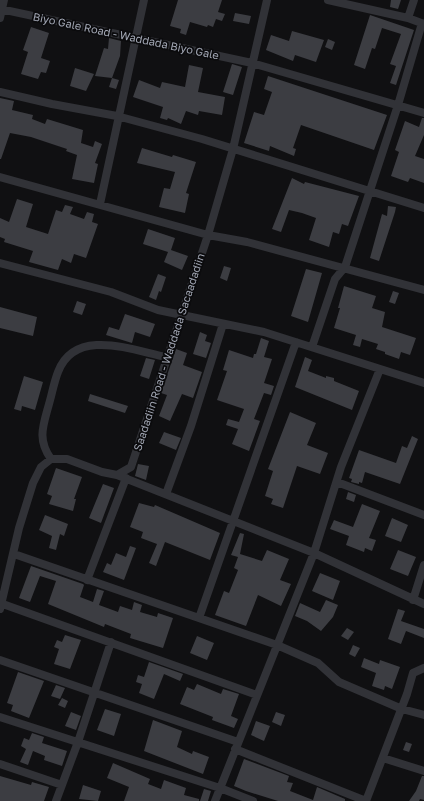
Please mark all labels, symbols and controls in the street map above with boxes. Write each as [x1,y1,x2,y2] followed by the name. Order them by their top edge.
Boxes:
[32,9,220,62] street label: Biyo Gale Road - Waddada Biyo Gale
[130,251,207,452] street label: Saadadiin Road - Waddada Sacaadadiin

